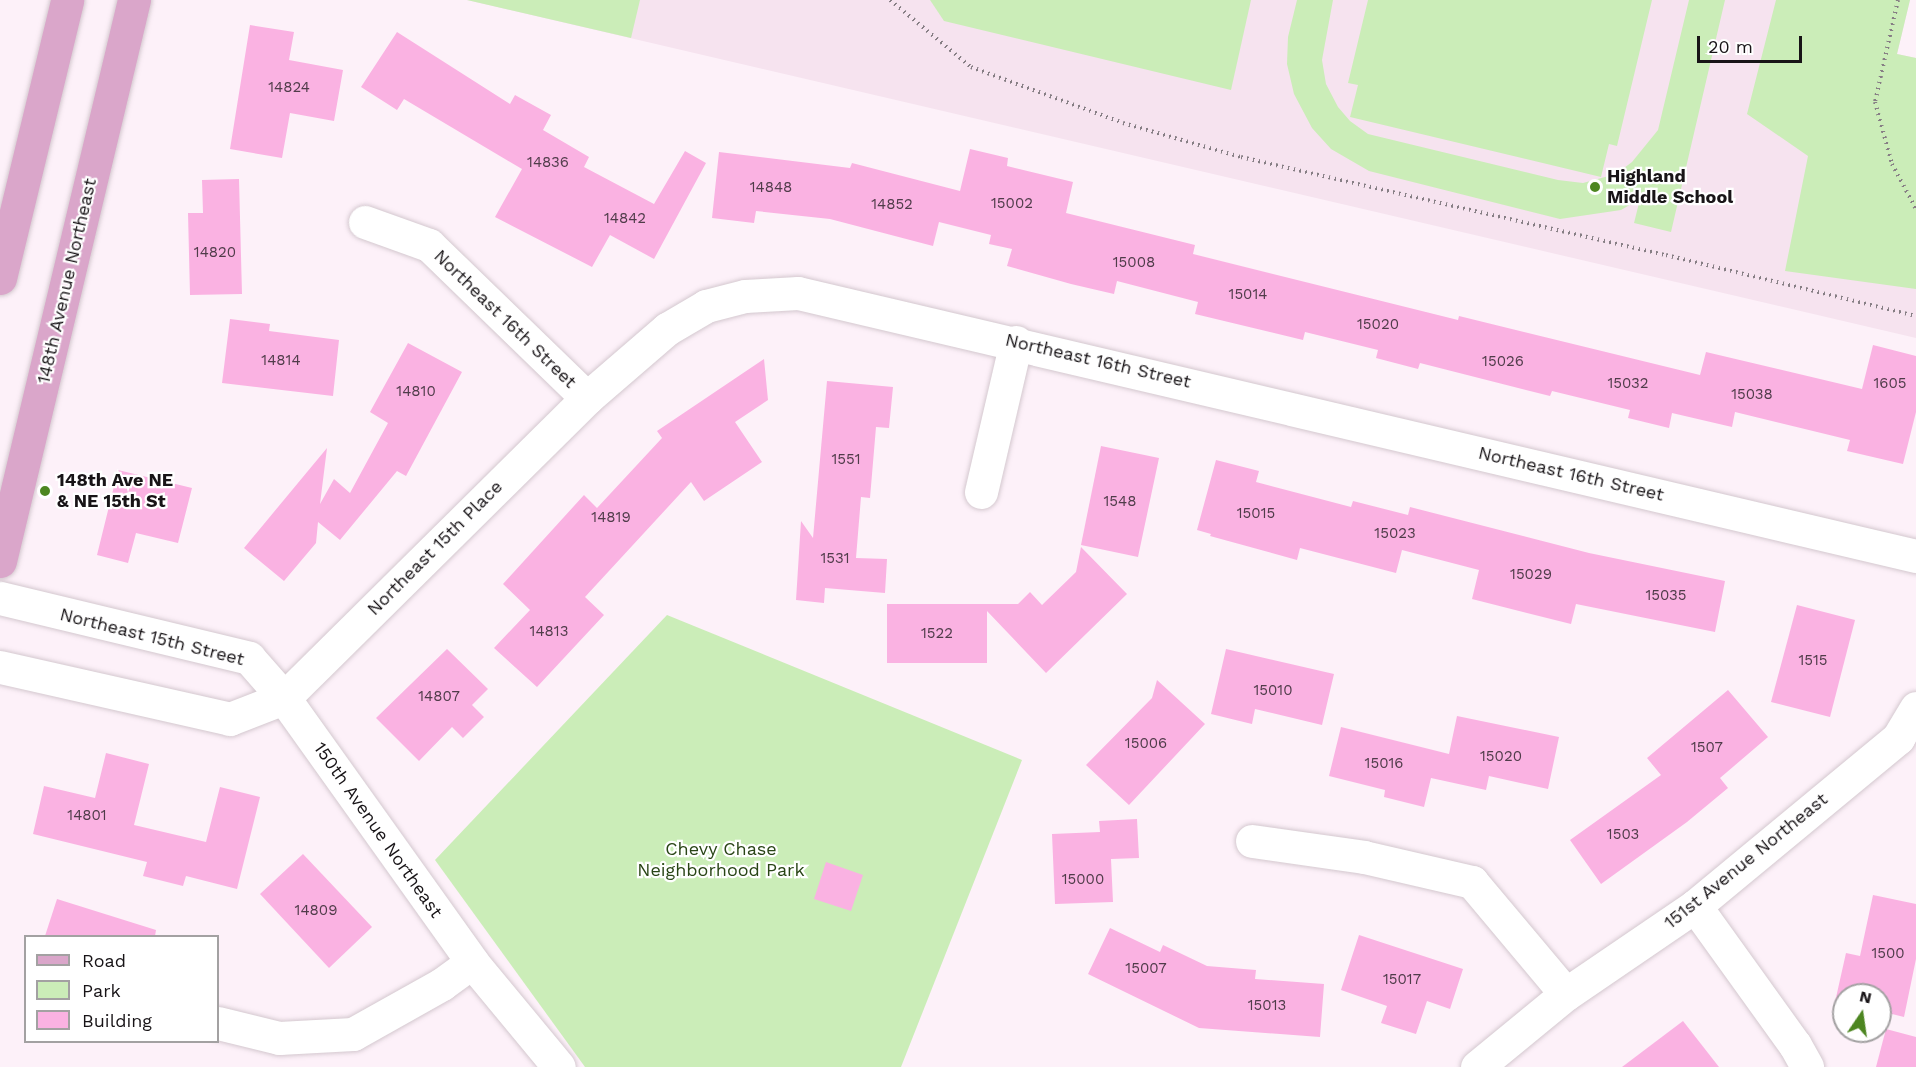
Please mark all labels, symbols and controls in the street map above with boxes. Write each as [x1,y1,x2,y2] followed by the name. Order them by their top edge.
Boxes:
[1700,24,1805,62] scale bar
[1708,36,1753,57] text: 20 m
[268,79,310,97] house number: 14824
[527,154,569,172] house number: 14836
[1607,166,1733,208] place label: Highland Middle School
[33,176,101,386] street label: 148th Avenue Northeast
[750,179,792,197] house number: 14848
[1588,180,1602,194] marker: Highland Middle School
[991,195,1033,213] house number: 15002
[871,196,913,214] house number: 14852
[604,210,646,228] house number: 14842
[194,244,236,262] house number: 14820
[429,245,581,393] street label: Northeast 16th Street
[1113,254,1155,272] house number: 15008
[1229,286,1267,304] house number: 15014
[1357,316,1399,334] house number: 15020
[1003,329,1193,393] street label: Northeast 16th Street
[261,352,301,370] house number: 14814
[1482,353,1524,371] house number: 15026
[1607,375,1649,393] house number: 15032
[1873,375,1907,393] house number: 1605
[396,383,436,401] house number: 14810
[1731,386,1773,404] house number: 15038
[1476,442,1666,506] street label: Northeast 16th Street
[831,451,861,469] house number: 1551
[57,470,174,512] place label: 148th Ave NE & NE 15th St
[363,476,507,620] street label: Northeast 15th Place
[38,484,52,498] marker: 148th Ave NE & NE 15th St
[1104,493,1136,511] house number: 1548
[1237,505,1275,523] house number: 15015
[591,509,631,527] house number: 14819
[1374,525,1416,543] house number: 15023
[820,550,850,568] house number: 1531
[1510,566,1552,584] house number: 15029
[1645,587,1687,605] house number: 15035
[57,604,247,670] street label: Northeast 15th Street
[530,623,568,641] house number: 14813
[921,625,953,643] house number: 1522
[1798,652,1828,670] house number: 1515
[1253,682,1293,700] house number: 15010
[418,688,460,706] house number: 14807
[1125,735,1167,753] house number: 15006
[309,738,447,922] street label: 150th Avenue Northeast
[1691,739,1723,757] house number: 1507
[1480,748,1522,766] house number: 15020
[1365,755,1403,773] house number: 15016
[1660,788,1832,934] street label: 151st Avenue Northeast
[67,807,107,825] house number: 14801
[1607,826,1639,844] house number: 1503
[637,839,805,882] park label: Chevy Chase Neighborhood Park
[1062,871,1104,889] house number: 15000
[295,902,337,920] house number: 14809
[24,935,219,1043] legend
[1871,945,1905,963] house number: 1500
[82,950,126,971] text: Road
[1125,960,1167,978] house number: 15007
[1383,971,1421,989] house number: 15017
[82,980,121,1001] text: Park
[1832,983,1892,1043] north arrow
[1858,986,1874,1008] text: N
[1248,997,1286,1015] house number: 15013
[82,1010,152,1031] text: Building

